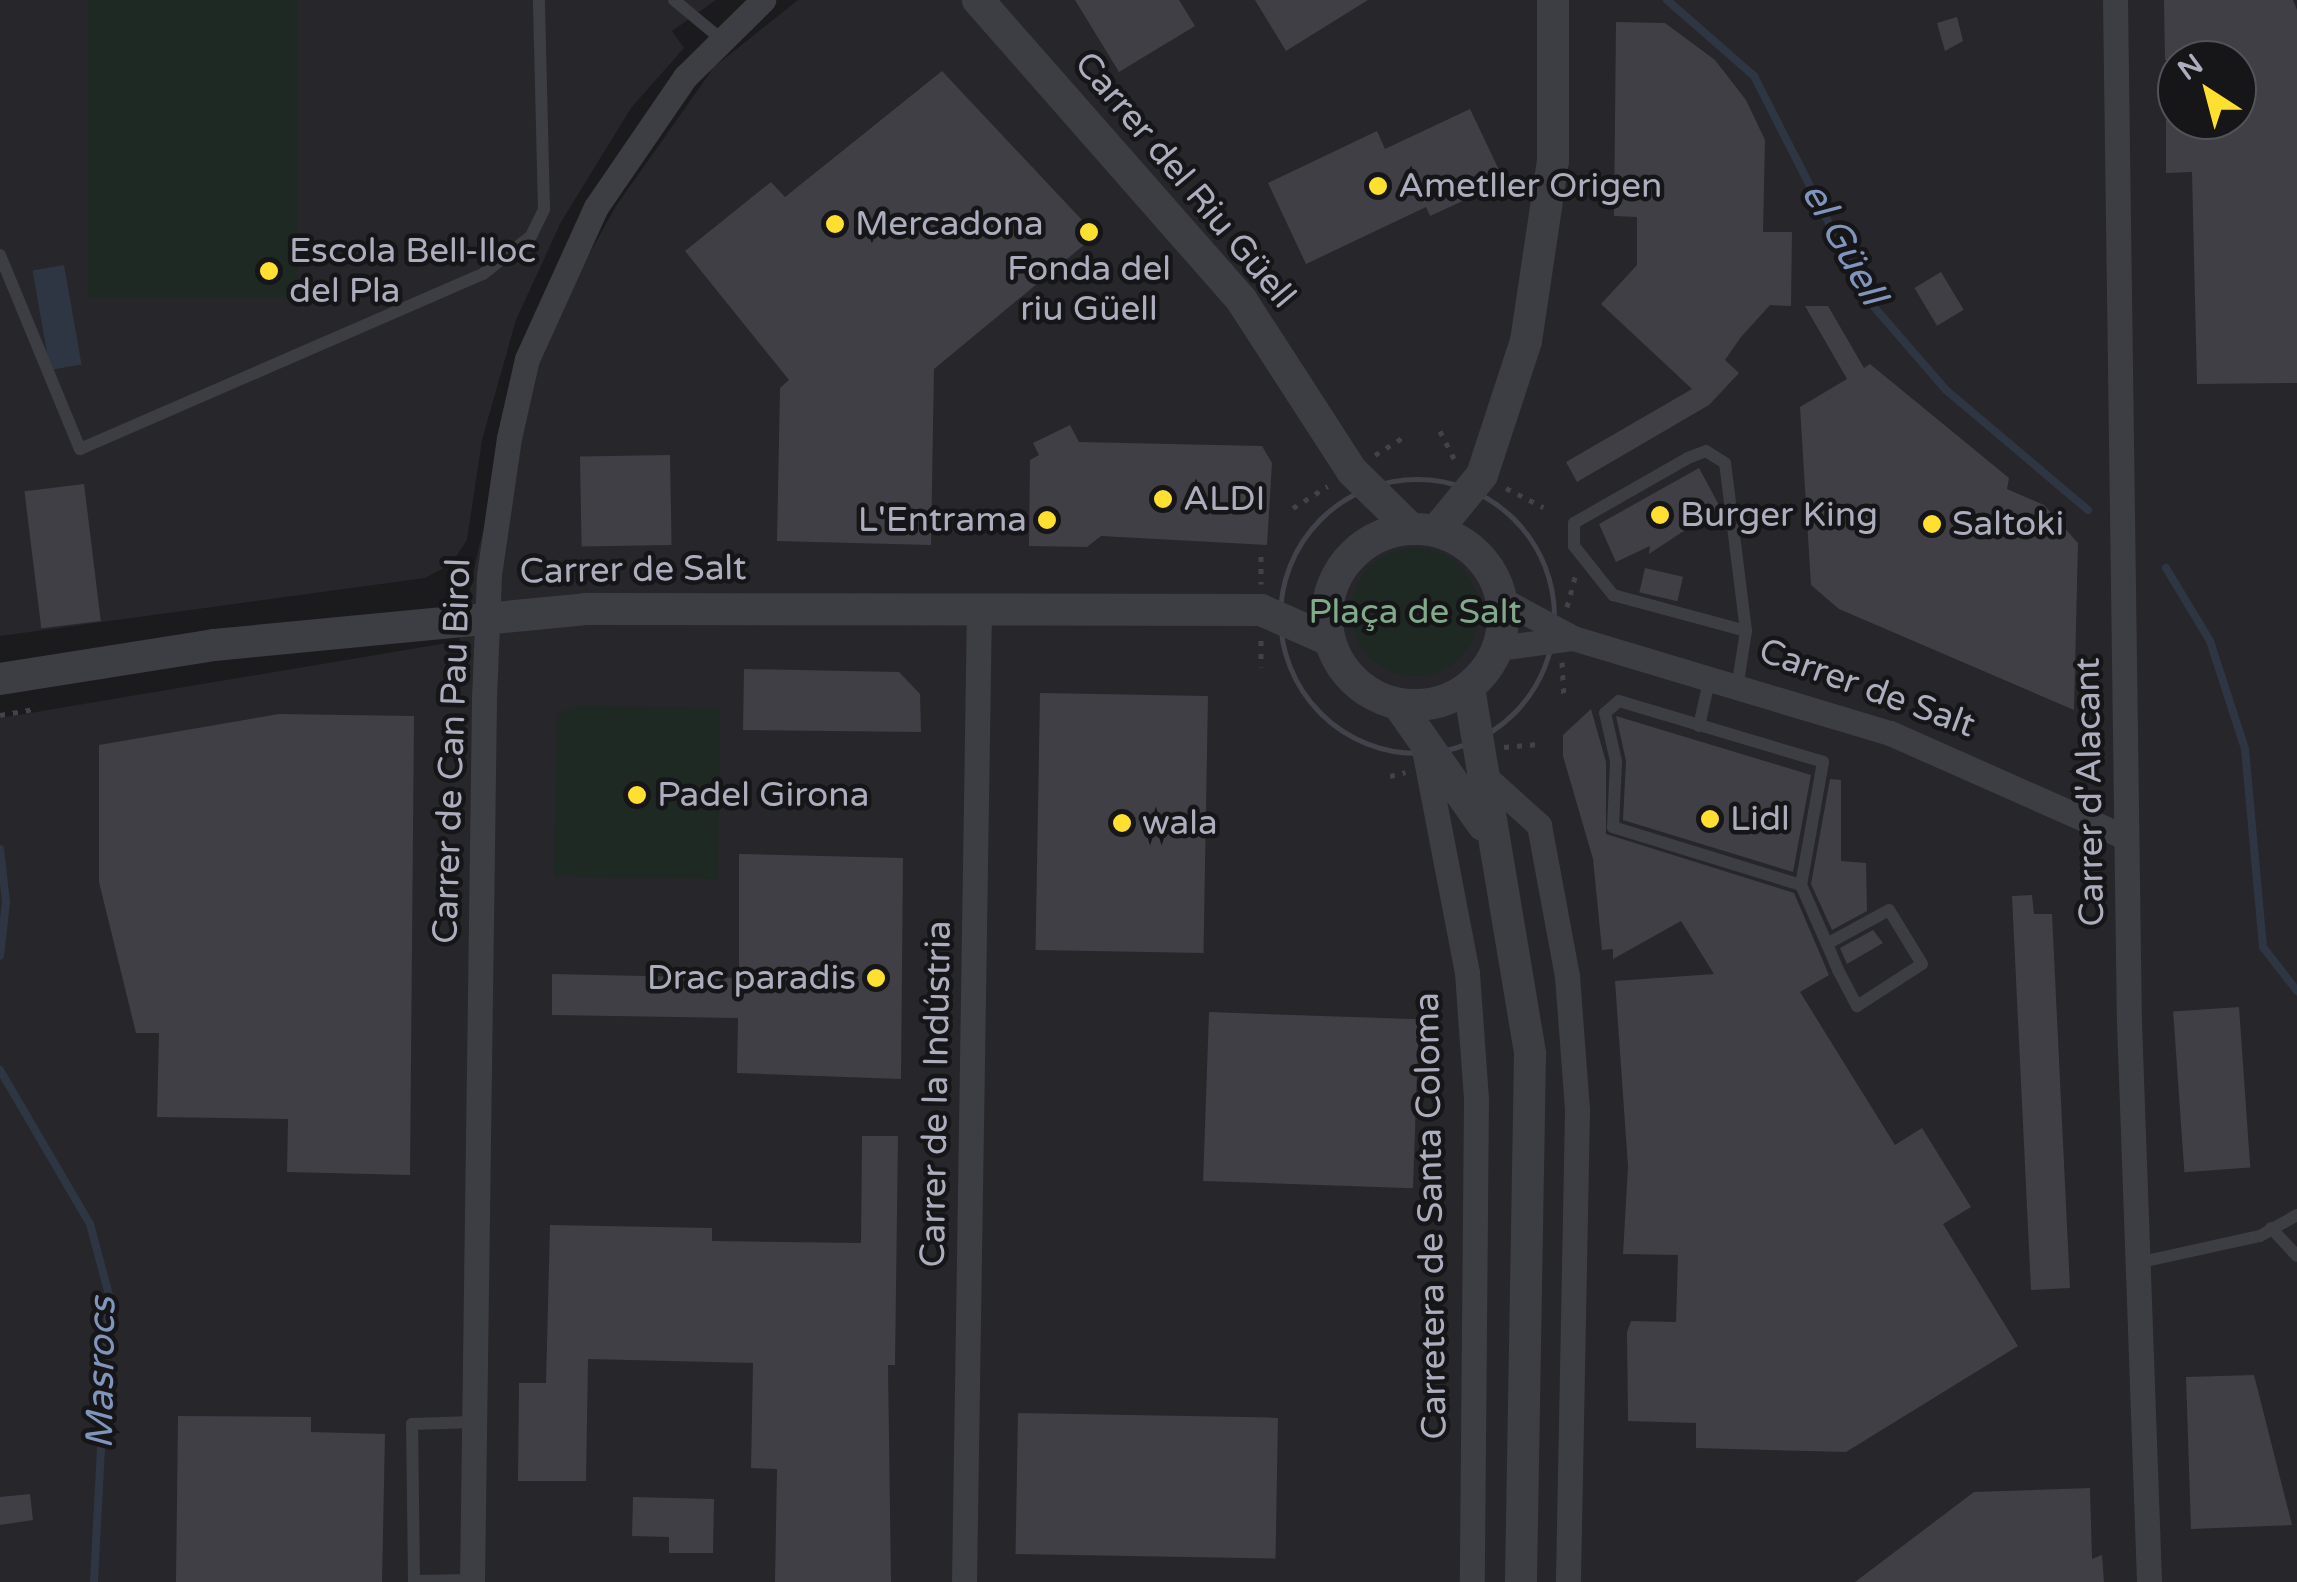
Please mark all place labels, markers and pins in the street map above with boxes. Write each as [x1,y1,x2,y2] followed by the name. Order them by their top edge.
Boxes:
[1398,165,1662,207] place label: Ametller Origen
[1367,175,1389,197] marker: Ametller Origen
[855,203,1044,245] place label: Mercadona
[824,213,846,235] marker: Mercadona
[1078,221,1100,243] marker: Fonda del riu Güell
[289,230,536,312] place label: Escola Bell-lloc del Pla
[1007,248,1171,330] place label: Fonda del riu Güell
[258,260,280,282] marker: Escola Bell-lloc del Pla
[1183,478,1266,520] place label: ALDI
[1152,488,1174,510] marker: ALDI
[1680,494,1878,536] place label: Burger King
[858,499,1027,541] place label: L'Entrama
[1952,503,2064,545] place label: Saltoki
[1649,504,1671,526] marker: Burger King
[1036,509,1058,531] marker: L'Entrama
[1921,513,1943,535] marker: Saltoki
[657,774,869,816] place label: Padel Girona
[626,784,648,806] marker: Padel Girona
[1730,798,1790,840] place label: Lidl
[1142,802,1218,844] place label: wala
[1699,808,1721,830] marker: Lidl
[1111,812,1133,834] marker: wala
[647,957,856,999] place label: Drac paradis
[865,967,887,989] marker: Drac paradis

